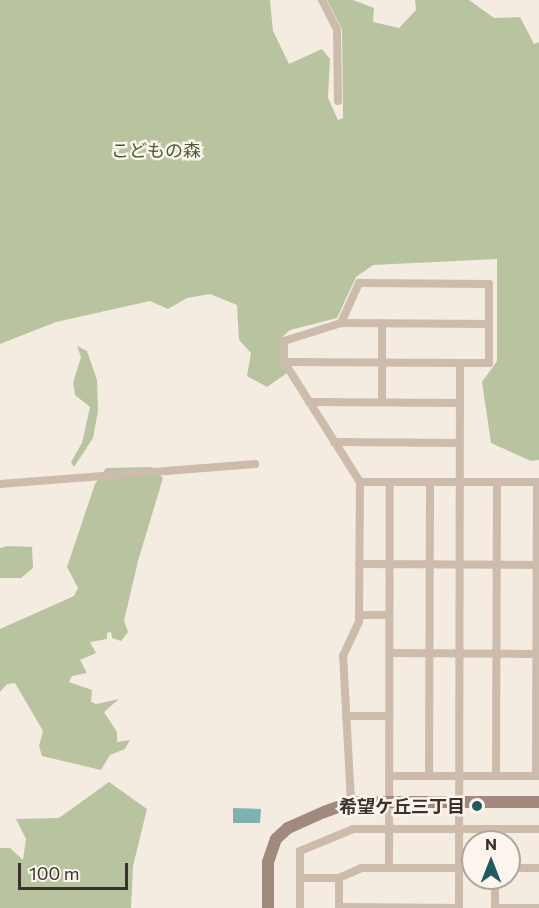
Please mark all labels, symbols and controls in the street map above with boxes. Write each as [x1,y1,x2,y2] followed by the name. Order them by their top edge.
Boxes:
[111,139,201,161] park label: こどもの森
[339,795,465,817] place label: 希望ケ丘三丁目
[470,799,484,813] marker: 希望ケ丘三丁目
[461,830,521,890] north arrow
[485,834,497,853] text: N
[21,851,130,889] scale bar
[29,862,79,884] text: 100 m

